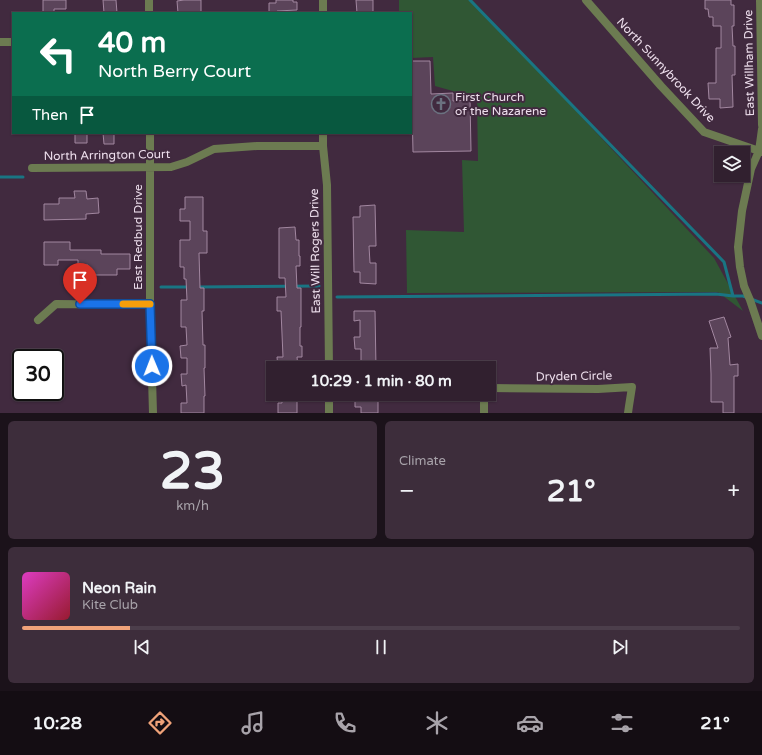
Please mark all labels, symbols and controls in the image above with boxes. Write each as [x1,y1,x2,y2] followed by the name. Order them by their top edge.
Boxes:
[741,9,757,116] street label: East Willham Drive
[614,15,718,125] street label: North Sunnybrook Drive
[98,26,166,60] text: 40 m
[32,28,84,80] icon: left
[98,60,251,82] text: North Berry Court
[455,90,546,118] place label: First Church of the Nazarene
[430,93,452,115] church icon: First Church of the Nazarene
[76,104,98,126] icon: arrive
[32,106,68,124] text: Then
[714,146,750,182] map controls
[714,146,750,182] button: layers
[44,147,171,163] street label: North Arrington Court
[131,184,145,290] street label: East Redbud Drive
[307,188,323,314] street label: East Will Rogers Drive
[63,263,97,304] pin
[69,269,91,291] icon: arrive
[131,345,173,387] position arrow
[12,349,64,401] speed limit sign: 30
[536,368,613,384] street label: Dryden Circle
[310,372,452,390] text: 10:29 · 1 min · 80 m
[160,440,225,503] text: 23
[399,453,446,469] text: Climate
[547,473,596,510] text: 21°
[399,478,415,504] text: −
[728,478,740,504] text: +
[176,498,209,514] text: km/h
[82,579,156,597] text: Neon Rain
[82,597,138,613] text: Kite Club
[131,636,153,658] icon: previous
[370,636,392,658] icon: pause
[609,636,631,658] icon: next
[146,709,174,737] icon: directions
[239,709,267,737] icon: music
[331,709,359,737] icon: phone
[423,709,451,737] icon: climate
[516,709,544,737] icon: car
[608,709,636,737] icon: filters
[32,712,82,734] text: 10:28
[700,712,730,734] text: 21°

